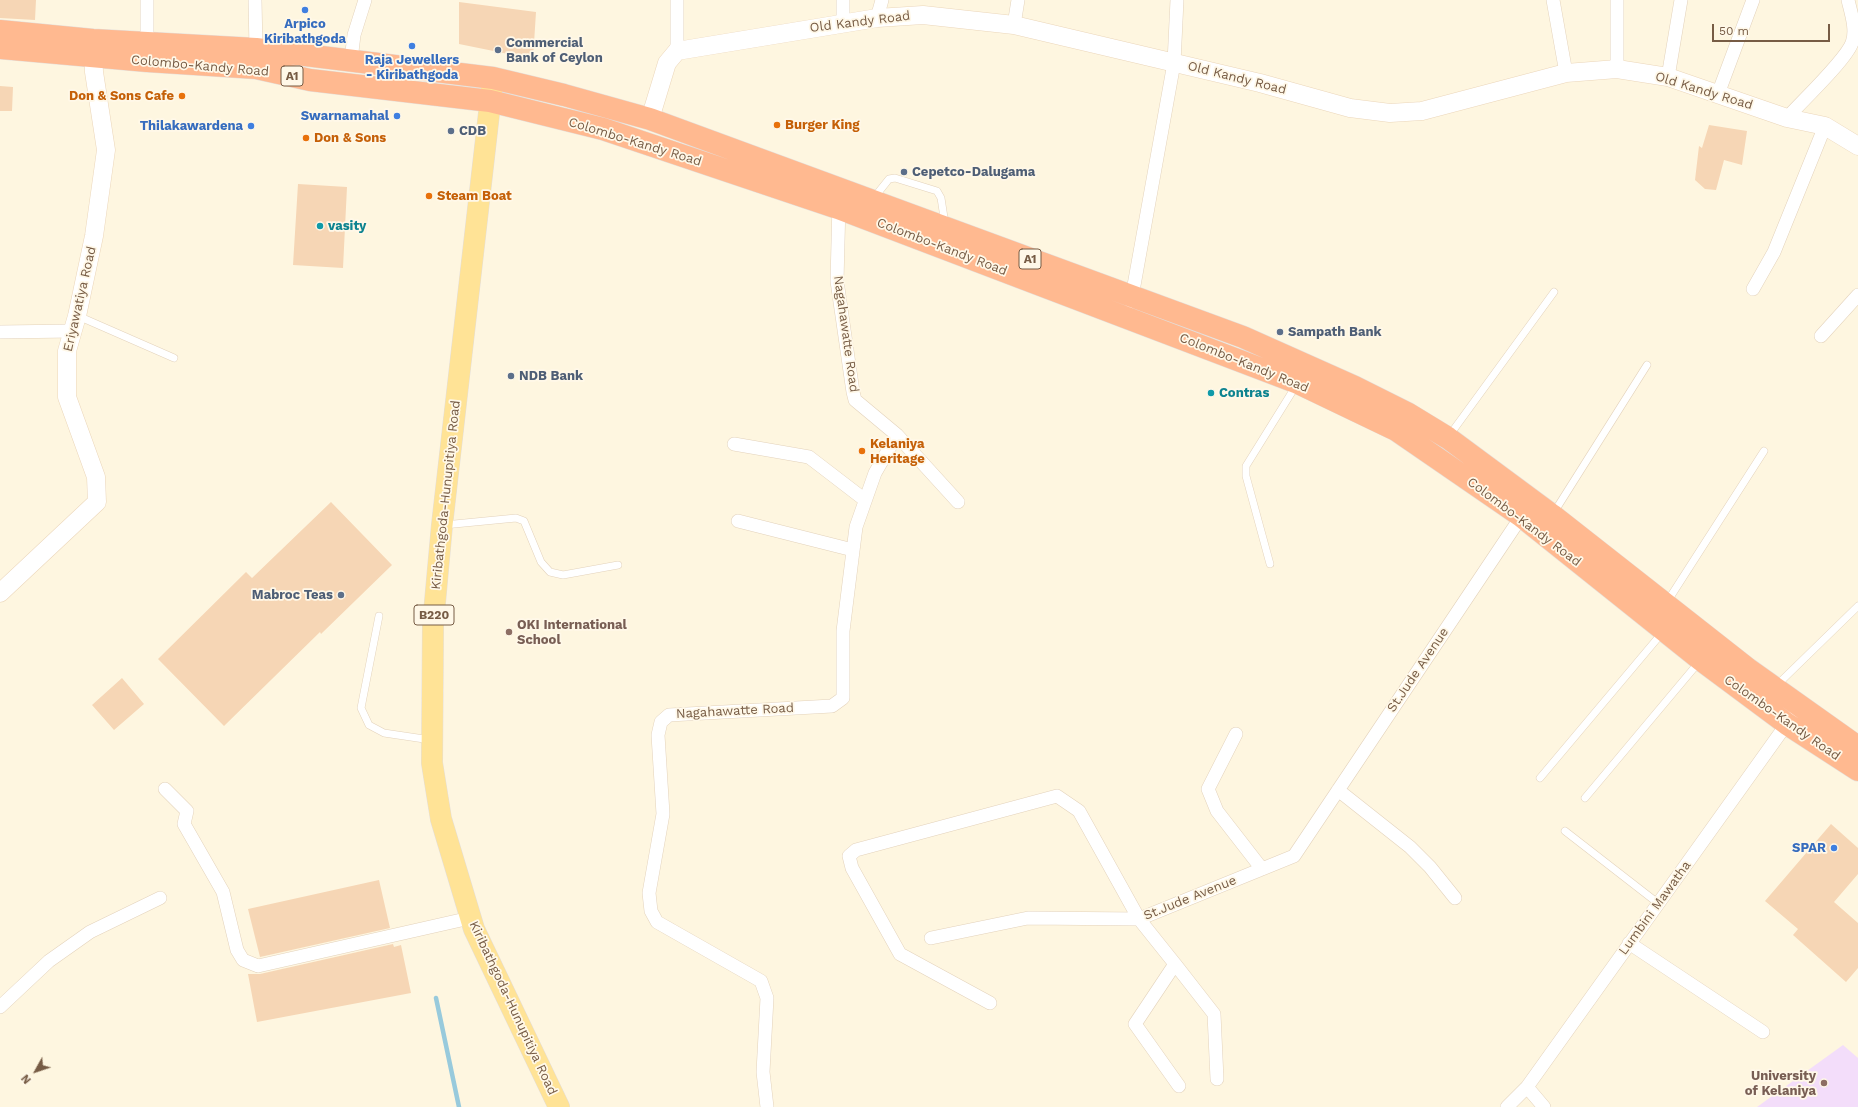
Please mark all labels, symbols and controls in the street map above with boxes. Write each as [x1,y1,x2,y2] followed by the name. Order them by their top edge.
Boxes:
[300,5,310,15] marker: Arpico Kiribathgoda
[809,8,911,36] street label: Old Kandy Road
[264,16,346,47] place label: Arpico Kiribathgoda
[1714,16,1832,42] scale bar
[1719,24,1749,38] text: 50 m
[506,35,603,66] place label: Commercial Bank of Ceylon
[407,41,417,51] marker: Raja Jewellers - Kiribathgoda
[493,45,503,55] marker: Commercial Bank of Ceylon
[130,52,270,80] street label: Colombo-Kandy Road
[365,52,459,83] place label: Raja Jewellers - Kiribathgoda
[1186,58,1288,98] street label: Old Kandy Road
[281,66,303,86] road number: A1
[1653,69,1755,113] street label: Old Kandy Road
[69,88,174,104] place label: Don & Sons Cafe
[177,91,187,101] marker: Don & Sons Cafe
[301,108,389,124] place label: Swarnamahal
[392,111,402,121] marker: Swarnamahal
[567,114,703,170] street label: Colombo-Kandy Road
[785,117,860,133] place label: Burger King
[140,118,243,134] place label: Thilakawardena
[772,120,782,130] marker: Burger King
[246,121,256,131] marker: Thilakawardena
[459,123,486,139] place label: CDB
[446,126,456,136] marker: CDB
[314,130,386,146] place label: Don & Sons
[301,133,311,143] marker: Don & Sons
[912,164,1035,180] place label: Cepetco-Dalugama
[899,167,909,177] marker: Cepetco-Dalugama
[437,188,512,204] place label: Steam Boat
[424,191,434,201] marker: Steam Boat
[875,215,1009,279] street label: Colombo-Kandy Road
[328,218,366,234] place label: vasity
[315,221,325,231] marker: vasity
[60,245,100,353] street label: Eriyawatiya Road
[1019,249,1041,269] road number: A1
[830,275,862,393] street label: Nagahawatte Road
[1288,324,1382,340] place label: Sampath Bank
[1275,327,1285,337] marker: Sampath Bank
[1177,330,1311,396] street label: Colombo-Kandy Road
[519,368,583,384] place label: NDB Bank
[506,371,516,381] marker: NDB Bank
[1219,385,1269,401] place label: Contras
[1206,388,1216,398] marker: Contras
[428,400,464,590] street label: Kiribathgoda-Hunupitiya Road
[870,436,925,467] place label: Kelaniya Heritage
[857,446,867,456] marker: Kelaniya Heritage
[1464,474,1584,570] street label: Colombo-Kandy Road
[252,587,333,603] place label: Mabroc Teas
[336,590,346,600] marker: Mabroc Teas
[414,605,454,625] road number: B220
[517,617,627,648] place label: OKI International School
[1384,625,1452,715] street label: St.Jude Avenue
[504,627,514,637] marker: OKI International School
[1721,672,1843,764] street label: Colombo-Kandy Road
[676,700,794,722] street label: Nagahawatte Road
[1792,840,1826,856] place label: SPAR
[1829,843,1839,853] marker: SPAR
[1616,858,1694,958] street label: Lumbini Mawatha
[1141,872,1239,924] street label: St.Jude Avenue
[466,919,560,1097] street label: Kiribathgoda-Hunupitiya Road
[16,1051,56,1091] north arrow
[1745,1068,1816,1099] place label: University of Kelaniya
[19,1072,34,1086] text: N
[1819,1078,1829,1088] marker: University of Kelaniya

